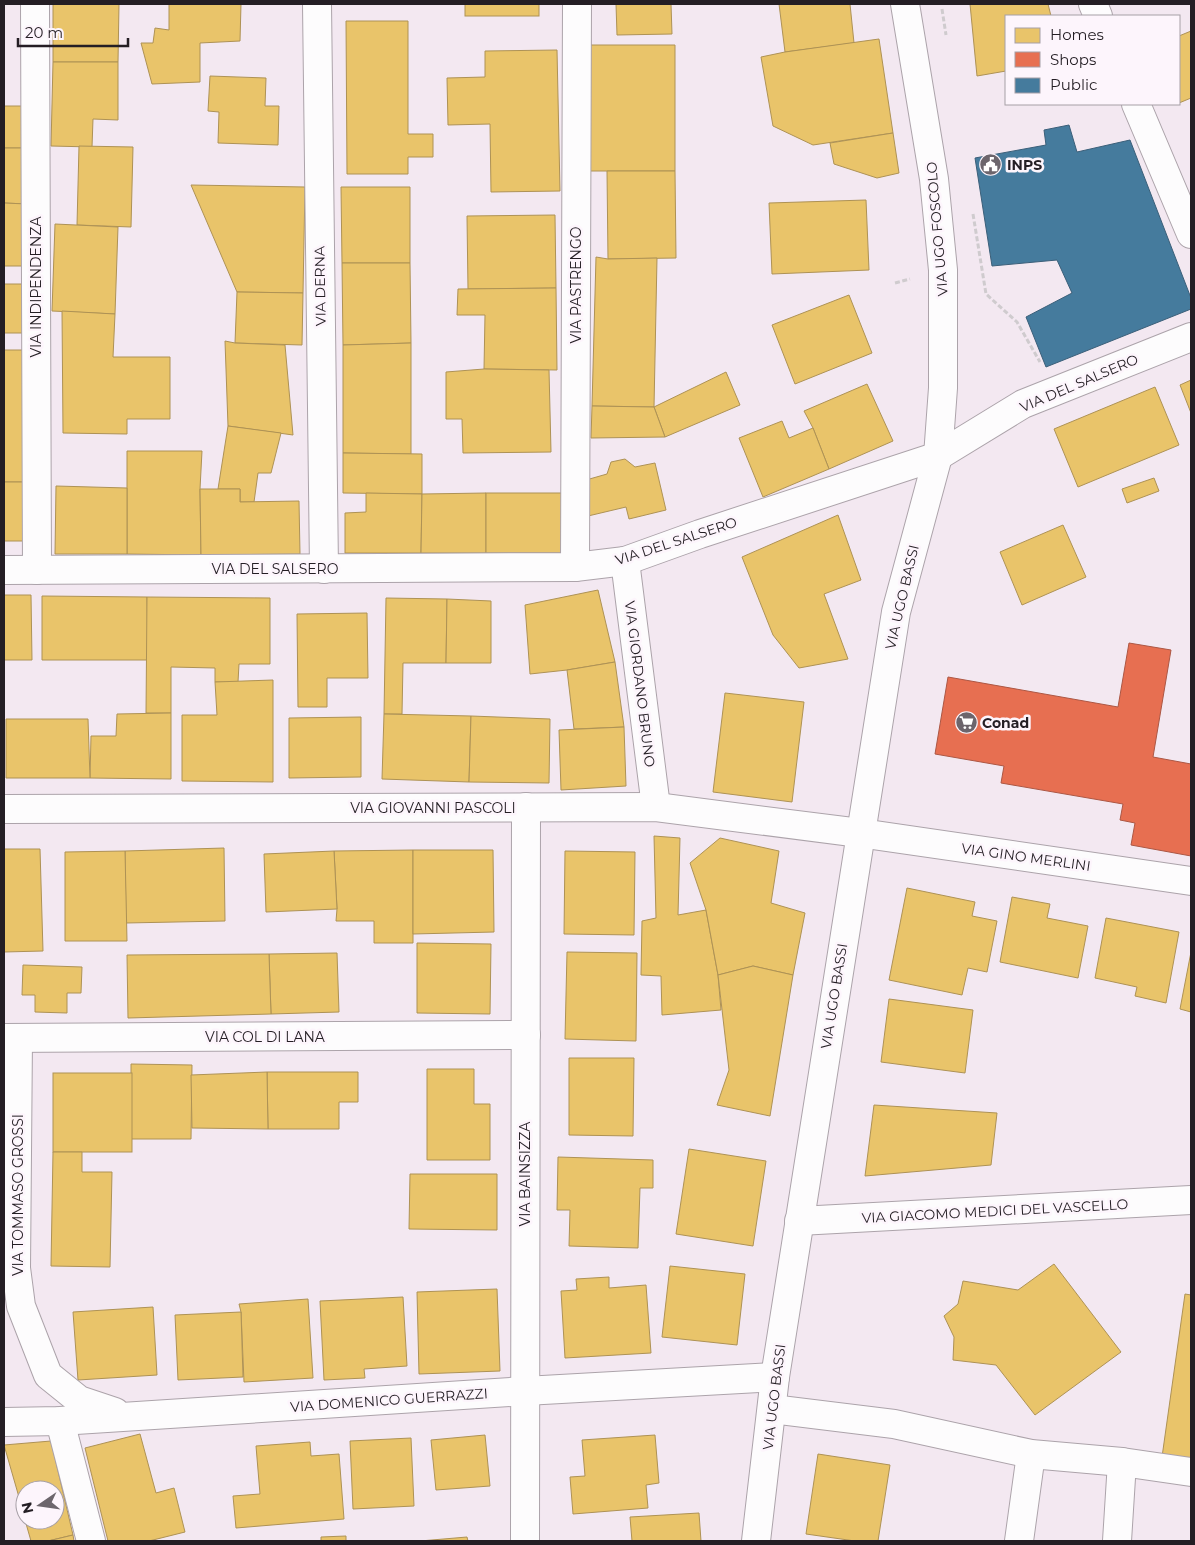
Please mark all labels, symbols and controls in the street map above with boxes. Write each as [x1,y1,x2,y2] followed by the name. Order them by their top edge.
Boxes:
[18,15,128,47] scale bar
[1005,15,1180,105] legend
[25,23,63,42] text: 20 m
[1050,25,1104,44] text: Homes
[1050,50,1096,69] text: Shops
[1050,75,1098,94] text: Public
[979,153,1003,177] public building icon: INPS
[1007,156,1042,174] place label: INPS
[922,161,952,297] street label: VIA UGO FOSCOLO
[27,216,45,358] street label: VIA INDIPENDENZA
[567,226,585,343] street label: VIA PASTRENGO
[310,245,330,326] street label: VIA DERNA
[1017,350,1141,416] street label: VIA DEL SALSERO
[613,513,739,569] street label: VIA DEL SALSERO
[881,543,923,651] street label: VIA UGO BASSI
[212,560,339,578] street label: VIA DEL SALSERO
[621,600,659,769] street label: VIA GIORDANO BRUNO
[954,711,978,735] supermarket icon: Conad
[982,714,1029,732] place label: Conad
[350,799,516,817] street label: VIA GIOVANNI PASCOLI
[960,839,1092,875] street label: VIA GINO MERLINI
[817,942,851,1050] street label: VIA UGO BASSI
[205,1028,326,1046] street label: VIA COL DI LANA
[9,1114,27,1276] street label: VIA TOMMASO GROSSI
[516,1121,534,1226] street label: VIA BAINSIZZA
[861,1195,1129,1227] street label: VIA GIACOMO MEDICI DEL VASCELLO
[759,1343,789,1451] street label: VIA UGO BASSI
[290,1384,488,1416] street label: VIA DOMENICO GUERRAZZI
[15,1480,65,1530] north arrow
[17,1500,37,1515] text: N

